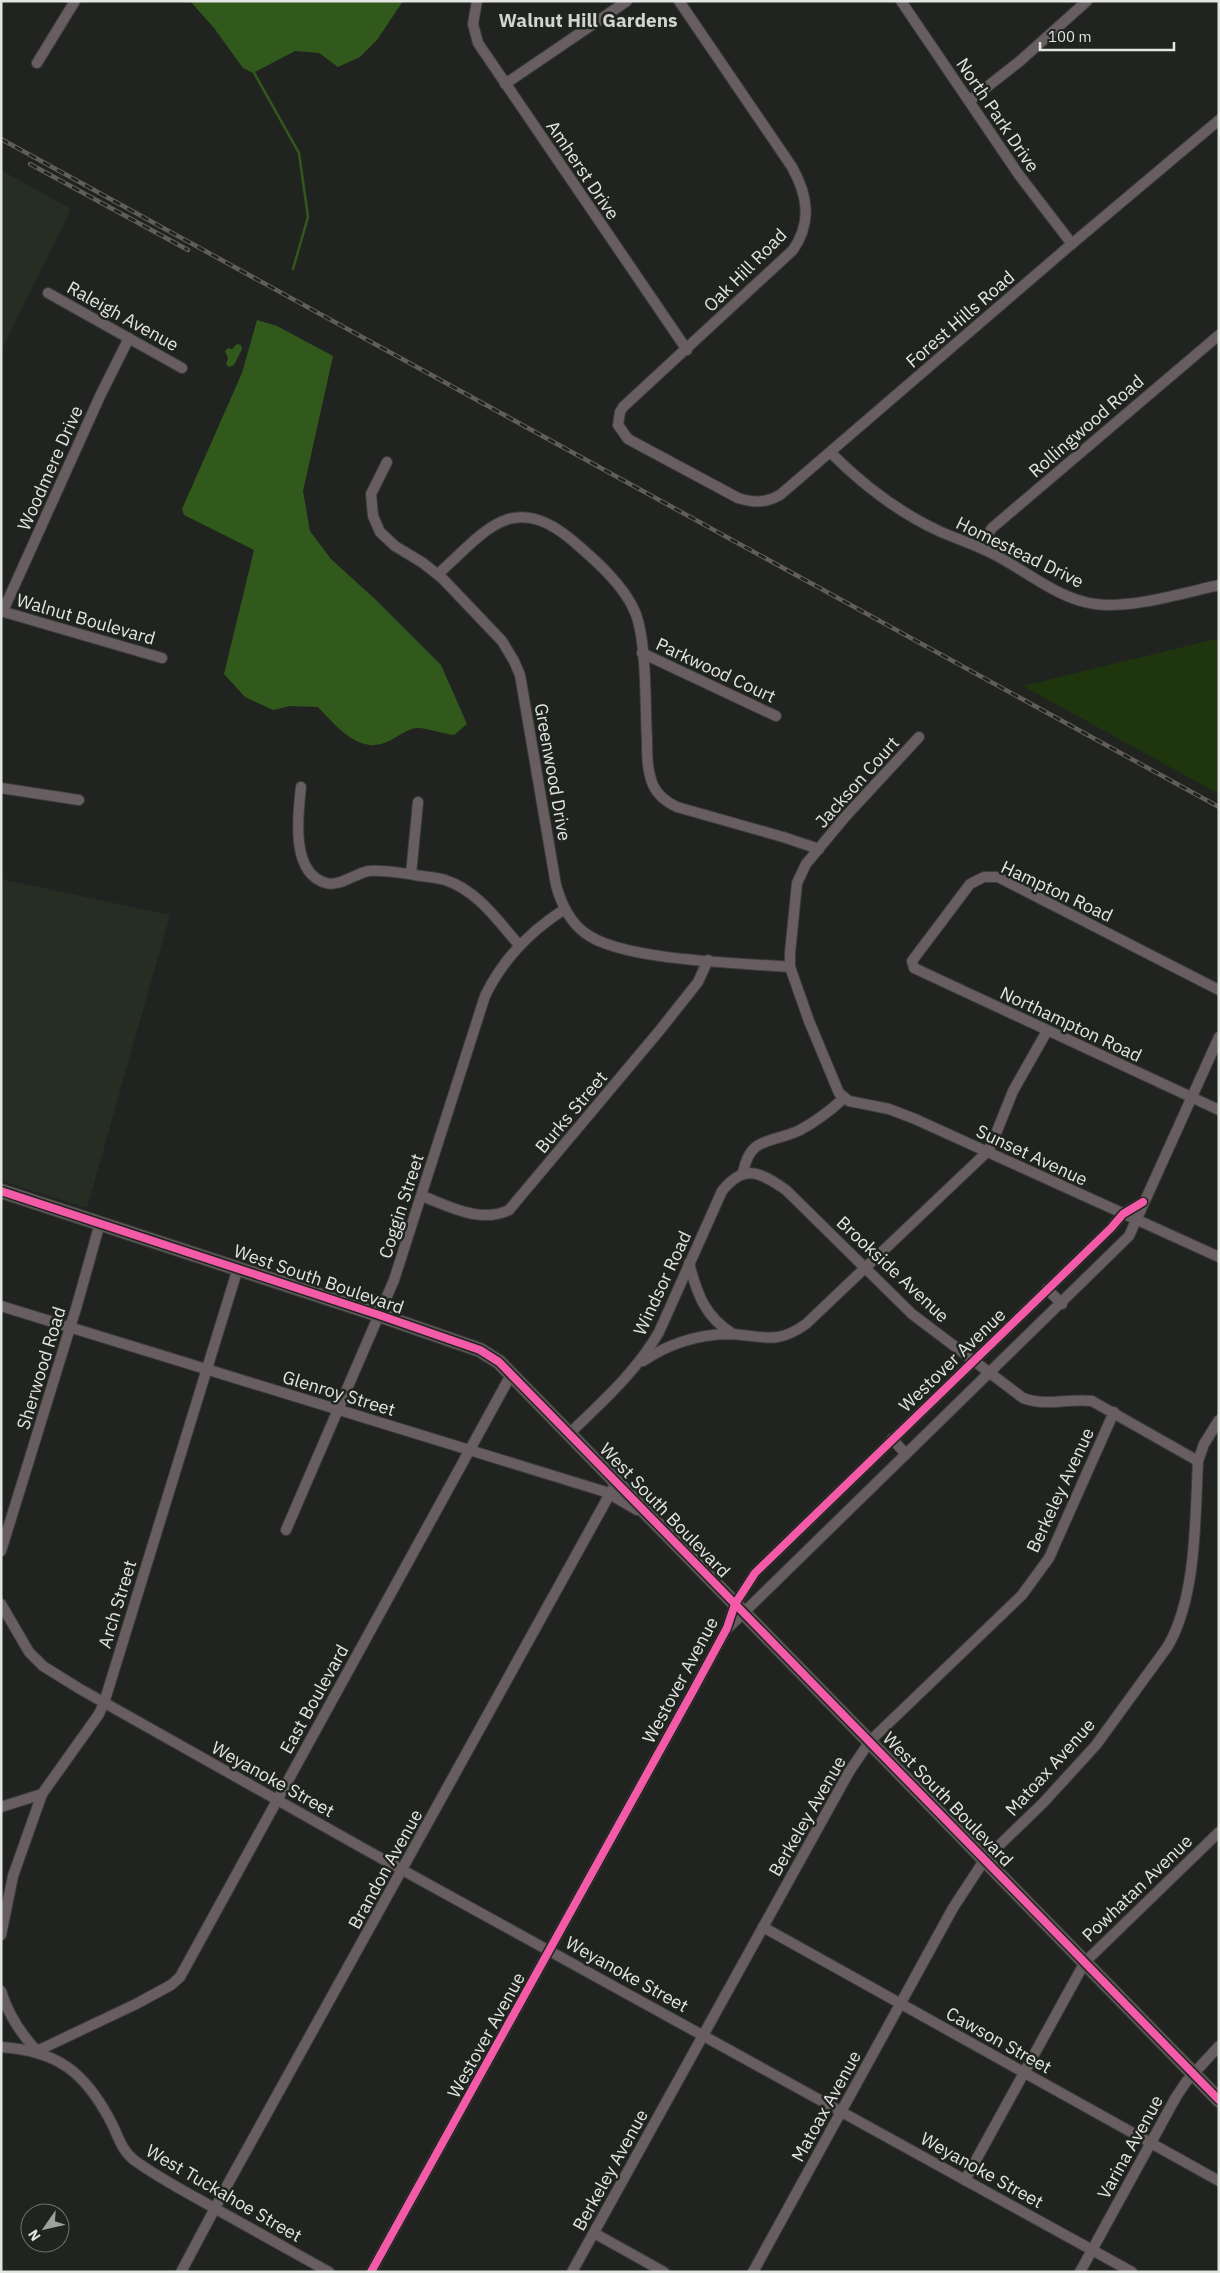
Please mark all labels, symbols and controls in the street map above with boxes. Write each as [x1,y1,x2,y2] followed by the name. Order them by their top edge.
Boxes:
[498,8,678,32] district label: Walnut Hill Gardens
[1040,20,1174,52] scale bar
[1048,27,1092,46] text: 100 m
[951,54,1045,177] street label: North Park Drive
[541,116,625,224] street label: Amherst Drive
[698,223,792,317] street label: Oak Hill Road
[901,266,1019,372] street label: Forest Hills Road
[63,276,183,356] street label: Raleigh Avenue
[1024,370,1148,482] street label: Rollingwood Road
[12,402,88,534] street label: Woodmere Drive
[952,511,1088,593] street label: Homestead Drive
[14,588,158,650] street label: Walnut Boulevard
[652,632,780,708] street label: Parkwood Court
[530,701,576,843] street label: Greenwood Drive
[810,732,904,832] street label: Jackson Court
[997,855,1117,927] street label: Hampton Road
[996,981,1146,1067] street label: Northampton Road
[530,1066,612,1158] street label: Burks Street
[973,1119,1091,1191] street label: Sunset Avenue
[373,1151,429,1261] street label: Coggin Street
[832,1211,954,1327] street label: Brookside Avenue
[628,1227,696,1339] street label: Windsor Road
[231,1239,407,1319] street label: West South Boulevard
[894,1303,1010,1417] street label: Westover Avenue
[11,1304,71,1432] street label: Sherwood Road
[280,1365,398,1421] street label: Glenroy Street
[1021,1424,1099,1556] street label: Berkeley Avenue
[595,1438,735,1582] street label: West South Boulevard
[93,1557,141,1651] street label: Arch Street
[637,1613,723,1747] street label: Westover Avenue
[275,1640,353,1758] street label: East Boulevard
[1000,1713,1100,1821] street label: Matoax Avenue
[878,1727,1018,1871] street label: West South Boulevard
[208,1736,338,1822] street label: Weyanoke Street
[763,1752,851,1880] street label: Berkeley Avenue
[343,1805,427,1933] street label: Brandon Avenue
[1077,1829,1197,1947] street label: Powhatan Avenue
[562,1931,692,2017] street label: Weyanoke Street
[442,1968,530,2102] street label: Westover Avenue
[942,2002,1056,2078] street label: Cawson Street
[786,2046,866,2166] street label: Matoax Avenue
[1092,2091,1168,2203] street label: Varina Avenue
[567,2105,653,2235] street label: Berkeley Avenue
[917,2127,1047,2213] street label: Weyanoke Street
[142,2139,306,2247] street label: West Tuckahoe Street
[20,2203,70,2253] north arrow
[24,2226,45,2245] text: N

